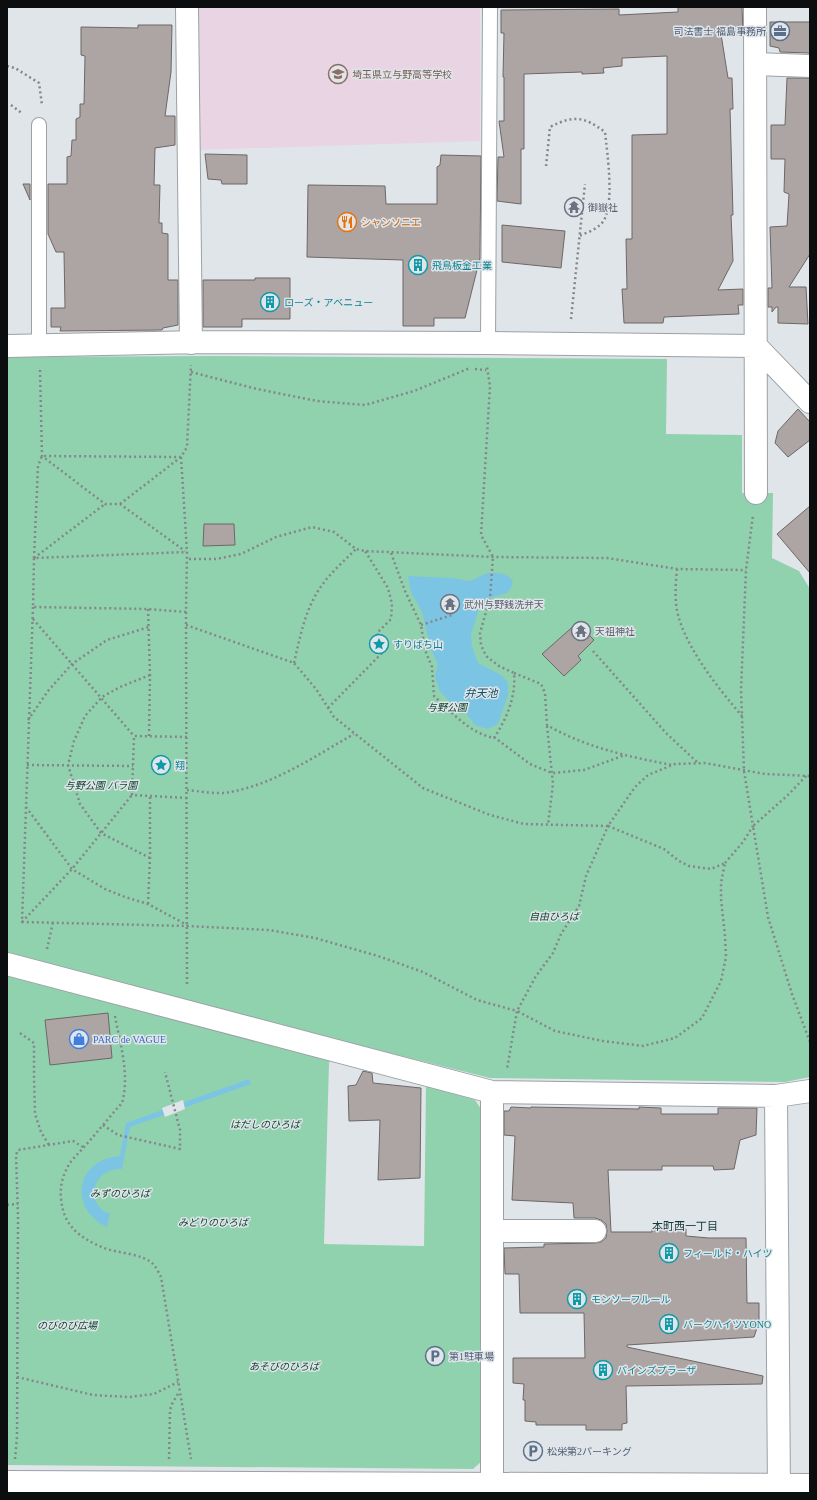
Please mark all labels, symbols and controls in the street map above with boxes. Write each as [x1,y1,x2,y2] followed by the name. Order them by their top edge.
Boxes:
[769,20,791,42] office icon: 司法書士 福島事務所
[674,26,766,37] place label: 司法書士 福島事務所
[327,63,349,85] school or university icon: 埼玉県立与野高等学校
[352,69,452,80] place label: 埼玉県立与野高等学校
[563,196,585,218] temple icon: 御嶽社
[588,202,618,213] place label: 御嶽社
[336,211,358,233] restaurant icon: シャンソニエ
[361,217,421,228] place label: シャンソニエ
[407,254,429,276] building icon: 飛鳥板金工業
[432,260,492,271] place label: 飛鳥板金工業
[259,291,281,313] building icon: ローズ・アベニュー
[284,297,373,308] place label: ローズ・アベニュー
[439,593,461,615] temple icon: 武州与野銭洗弁天
[464,599,544,610] place label: 武州与野銭洗弁天
[570,620,592,642] temple icon: 天祖神社
[595,626,635,637] place label: 天祖神社
[368,633,390,655] place icon: すりばち山
[393,639,443,650] place label: すりばち山
[465,687,498,699] water label: 弁天池
[427,702,469,713] park label: 与野公園
[150,754,172,776] place icon: 翔
[175,760,185,771] place label: 翔
[65,780,139,791] park label: 与野公園 バラ園
[529,911,581,922] park label: 自由ひろば
[68,1028,90,1050] shop icon: PARC de VAGUE
[93,1034,166,1045] place label: PARC de VAGUE
[230,1119,302,1130] park label: はだしのひろば
[90,1188,152,1199] park label: みずのひろば
[178,1217,250,1228] park label: みどりのひろば
[652,1220,718,1232] district label: 本町西一丁目
[658,1242,680,1264] building icon: フィールド・ハイツ
[683,1248,773,1259] place label: フィールド・ハイツ
[566,1288,588,1310] building icon: モンソーフルール
[591,1294,670,1305] place label: モンソーフルール
[658,1313,680,1335] building icon: パークハイツYONO
[683,1319,771,1330] place label: パークハイツYONO
[37,1320,98,1331] park label: のびのび広場
[424,1345,446,1367] parking icon: 第1駐車場
[449,1351,494,1362] place label: 第1駐車場
[592,1359,614,1381] building icon: パインズプラーザ
[249,1361,321,1372] park label: あそびのひろば
[617,1365,697,1376] place label: パインズプラーザ
[522,1440,544,1462] parking icon: 松栄第2パーキング
[547,1446,632,1457] place label: 松栄第2パーキング

